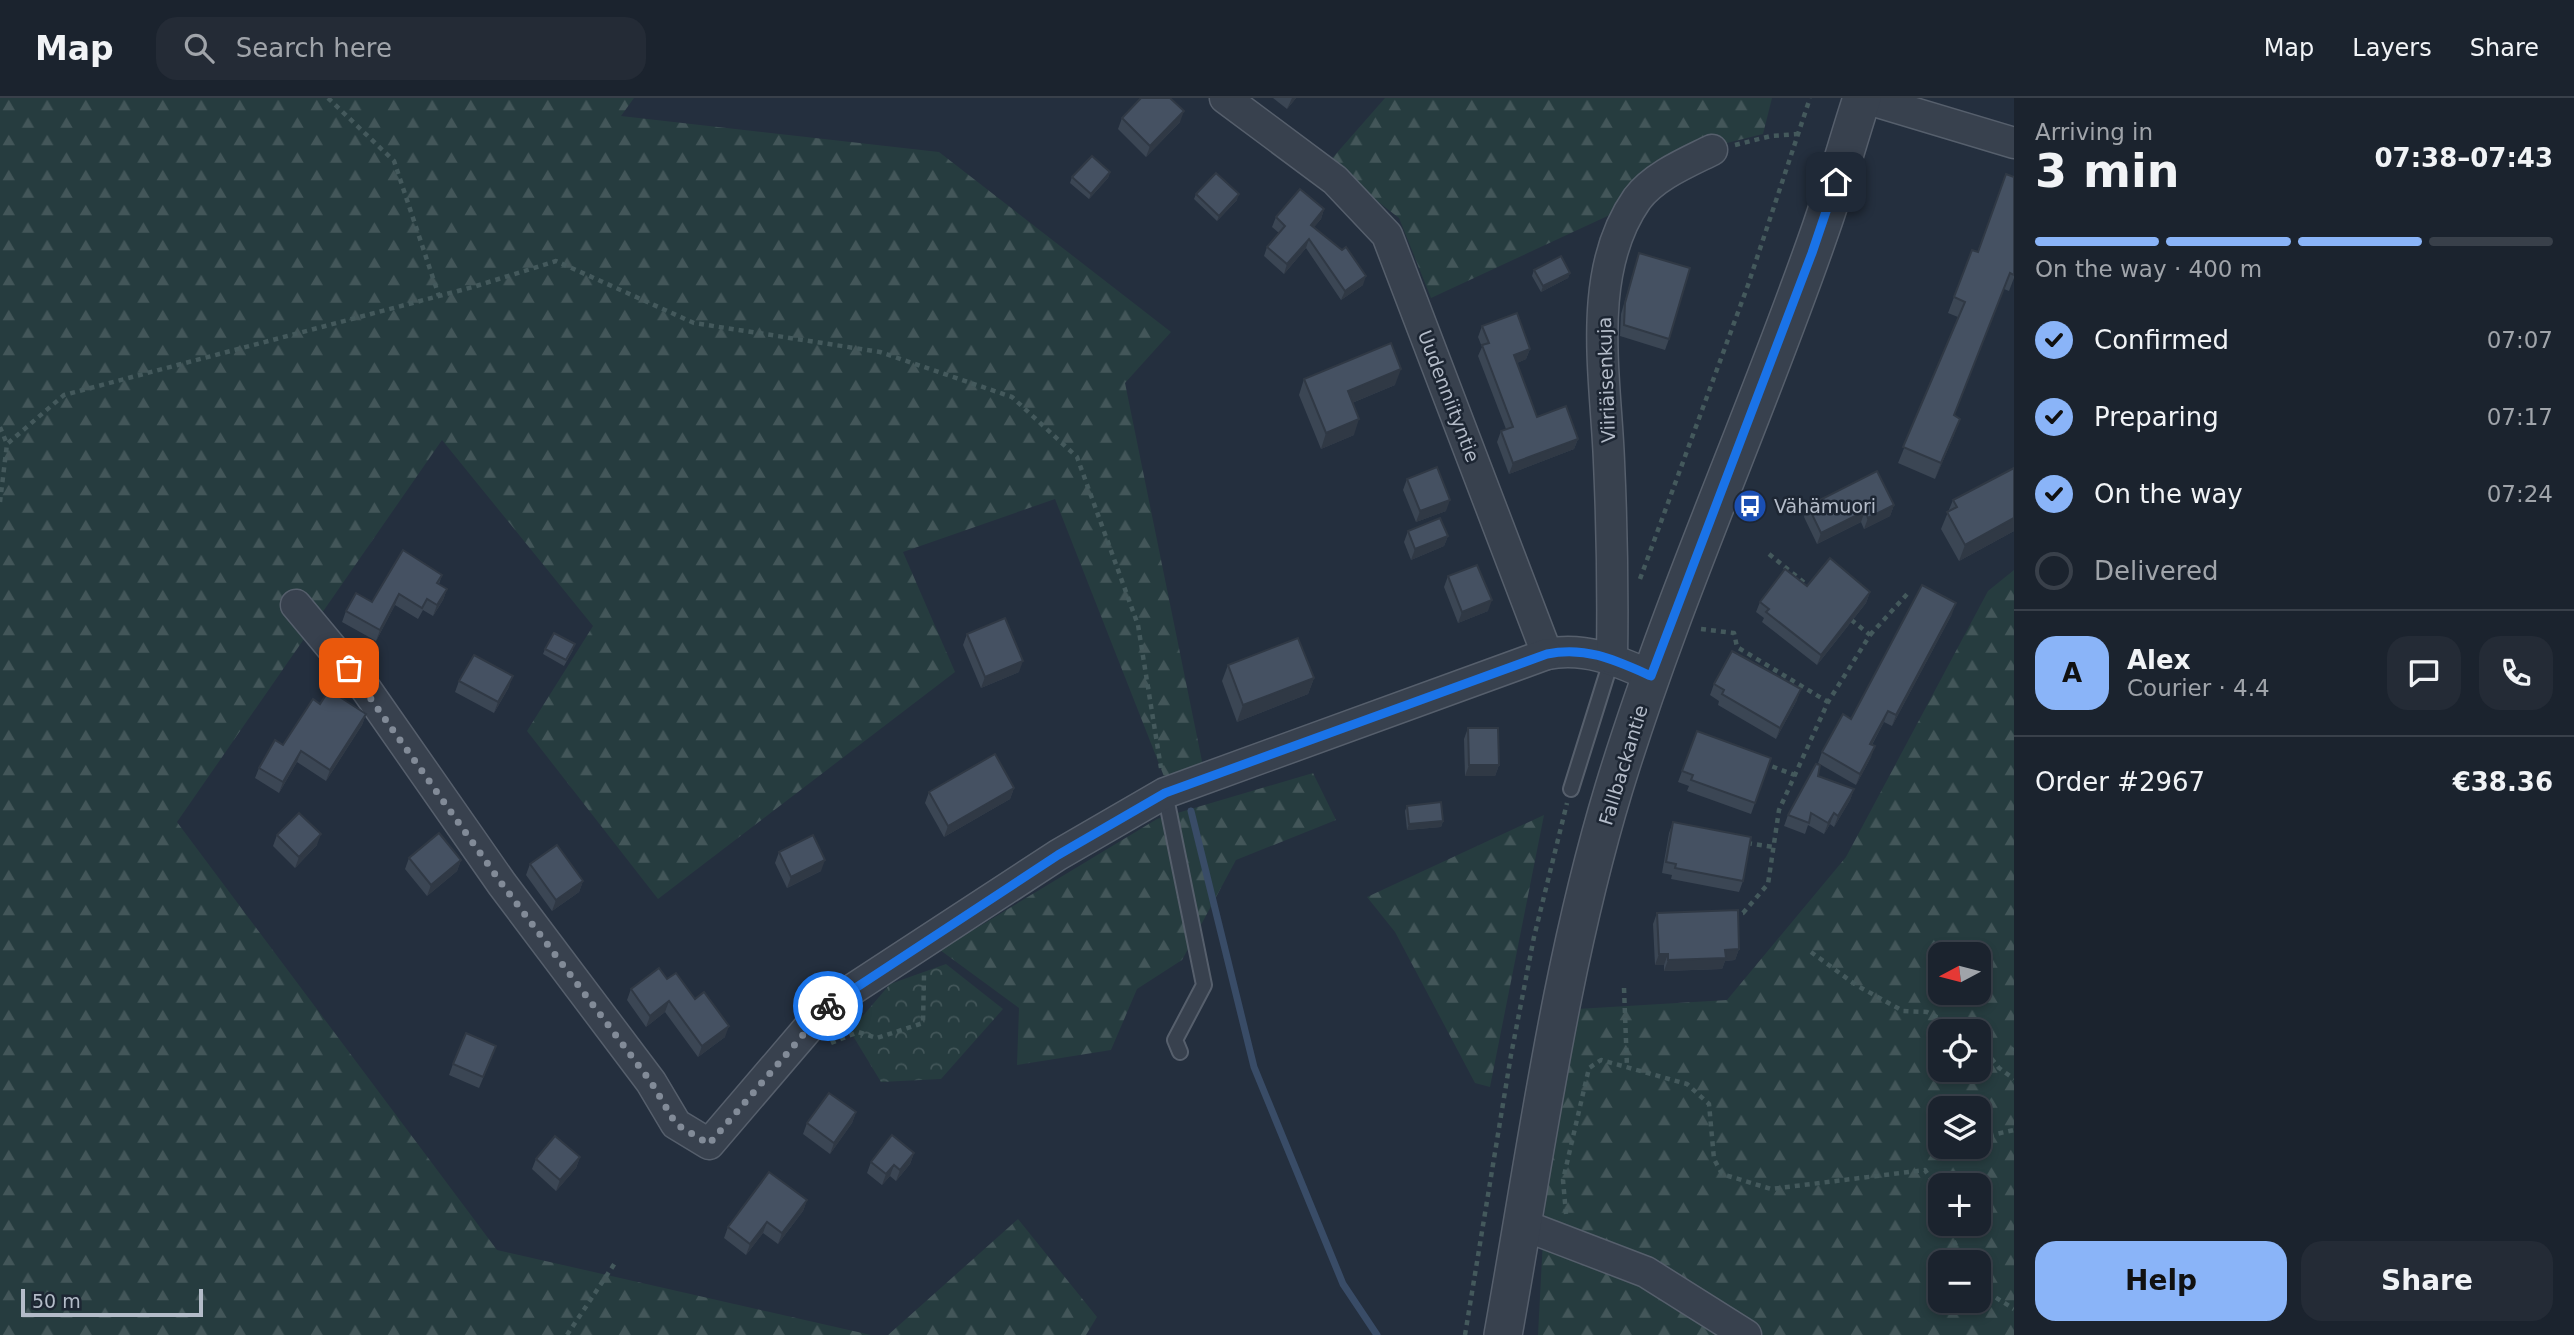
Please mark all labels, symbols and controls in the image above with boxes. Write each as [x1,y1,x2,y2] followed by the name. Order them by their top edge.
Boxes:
[156,17,646,80] search box
[35,29,114,68] text: Map
[180,29,218,67] icon: search
[236,33,392,63] text: Search here
[2264,34,2314,62] text: Map
[2352,34,2432,62] text: Layers
[2470,34,2539,62] text: Share
[2035,119,2153,145] text: Arriving in
[2374,143,2553,173] text: 07:38–07:43
[2035,144,2179,198] text: 3 min
[1806,152,1866,212] pin
[1817,163,1855,201] icon: home
[2035,256,2262,282] text: On the way · 400 m
[1593,317,1619,443] street label: Viiriäisenkuja
[2035,321,2073,359] icon: check
[2094,325,2229,355] text: Confirmed
[1414,327,1484,465] street label: Uudenniityntie
[2487,327,2553,353] text: 07:07
[2035,398,2073,436] icon: check
[2094,402,2219,432] text: Preparing
[2487,404,2553,430] text: 07:17
[2035,475,2073,513] icon: check
[2094,479,2243,509] text: On the way
[2487,481,2553,507] text: 07:24
[1731,487,1769,525] bus stop icon: Vähämuori
[1774,495,1876,517] place label: Vähämuori
[2094,556,2218,586] text: Delivered
[2387,636,2461,710] button: chat
[2479,636,2553,710] button: phone
[319,638,379,698] pin
[2127,645,2190,675] text: Alex
[330,649,368,687] icon: bag
[2062,658,2082,688] text: A
[2127,675,2270,701] text: Courier · 4.4
[1594,702,1652,828] street label: Fallbackantie
[2035,767,2205,797] text: Order #2967
[2453,767,2553,797] text: €38.36
[1928,942,1992,1004] north arrow
[1928,942,1991,1313] map controls
[793,971,863,1041] courier
[809,987,847,1025] icon: bike
[1928,1019,1991,1082] button: locate
[1928,1096,1991,1159] button: layers
[1928,1173,1991,1236] button: +
[2035,1241,2287,1321] button: Help
[2301,1241,2553,1321] button: Share
[1928,1250,1991,1313] button: −
[21,1286,203,1318] scale bar
[32,1290,81,1312] text: 50 m

